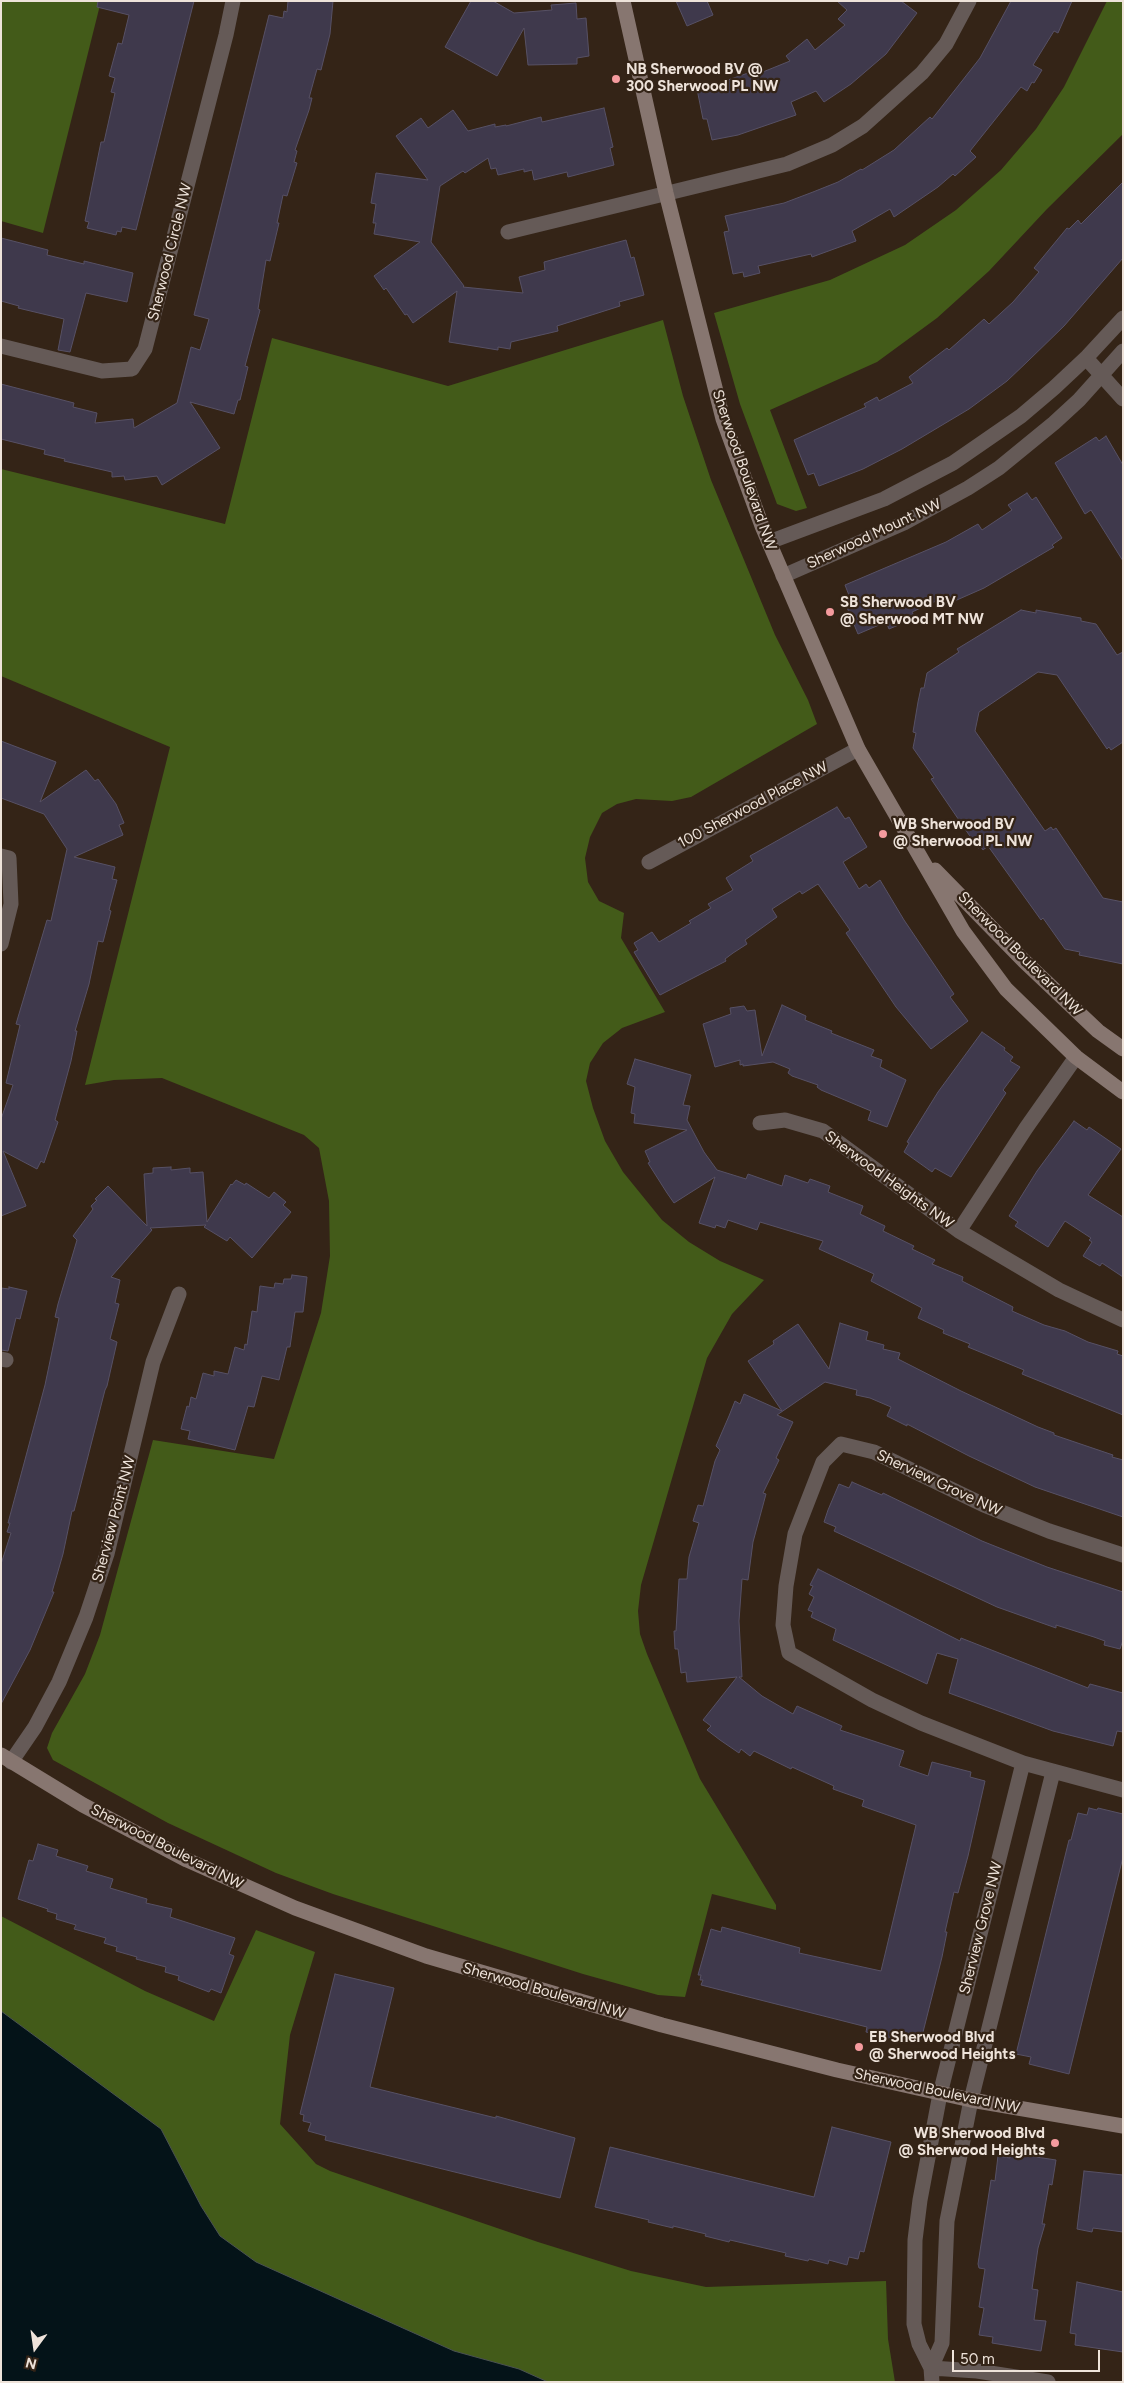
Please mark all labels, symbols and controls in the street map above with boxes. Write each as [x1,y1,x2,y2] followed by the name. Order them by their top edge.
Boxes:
[626,61,778,96] place label: NB Sherwood BV @ 300 Sherwood PL NW
[610,73,622,85] marker: NB Sherwood BV @ 300 Sherwood PL NW
[144,181,196,323] street label: Sherwood Circle NW
[708,387,780,553] street label: Sherwood Boulevard NW
[804,495,944,573] street label: Sherwood Mount NW
[840,594,984,629] place label: SB Sherwood BV @ Sherwood MT NW
[824,606,836,618] marker: SB Sherwood BV @ Sherwood MT NW
[675,758,831,852] street label: 100 Sherwood Place NW
[893,816,1032,851] place label: WB Sherwood BV @ Sherwood PL NW
[877,828,889,840] marker: WB Sherwood BV @ Sherwood PL NW
[954,888,1086,1020] street label: Sherwood Boulevard NW
[821,1127,957,1233] street label: Sherwood Heights NW
[874,1446,1004,1520] street label: Sherview Grove NW
[88,1454,140,1584] street label: Sherview Point NW
[88,1801,246,1893] street label: Sherwood Boulevard NW
[956,1860,1006,1996] street label: Sherview Grove NW
[460,1959,628,2023] street label: Sherwood Boulevard NW
[869,2029,1015,2064] place label: EB Sherwood Blvd @ Sherwood Heights
[853,2041,865,2053] marker: EB Sherwood Blvd @ Sherwood Heights
[853,2065,1021,2117] street label: Sherwood Boulevard NW
[899,2125,1045,2160] place label: WB Sherwood Blvd @ Sherwood Heights
[1049,2137,1061,2149] marker: WB Sherwood Blvd @ Sherwood Heights
[10,2323,60,2373] north arrow
[954,2340,1102,2372] scale bar
[960,2350,995,2368] text: 50 m
[24,2353,39,2373] text: N

